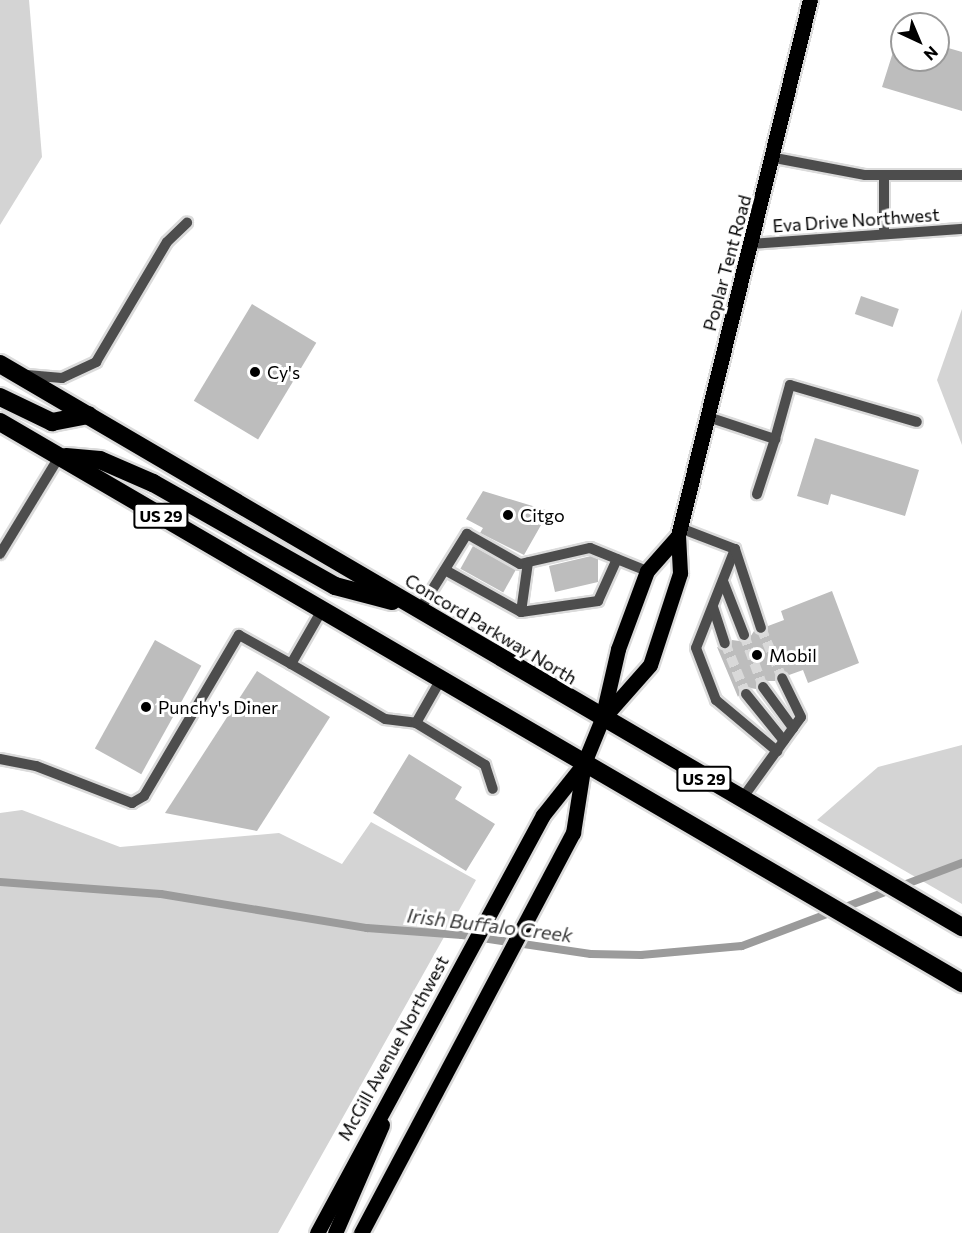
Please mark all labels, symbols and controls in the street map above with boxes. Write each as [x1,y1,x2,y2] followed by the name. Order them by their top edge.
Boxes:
[890,12,950,72] north arrow
[921,43,942,65] text: N
[698,193,756,333] street label: Poplar Tent Road
[772,203,940,237] street label: Eva Drive Northwest
[267,361,300,383] place label: Cy's
[248,365,262,379] marker: Cy's
[132,503,190,529] road number: US 29
[520,504,565,526] place label: Citgo
[501,508,515,522] marker: Citgo
[401,569,581,689] street label: Concord Parkway North
[769,644,817,666] place label: Mobil
[750,648,764,662] marker: Mobil
[158,696,278,718] place label: Punchy's Diner
[139,700,153,714] marker: Punchy's Diner
[676,766,732,792] road number: US 29
[406,903,574,947] water label: Irish Buffalo Creek
[333,952,453,1144] street label: McGill Avenue Northwest

